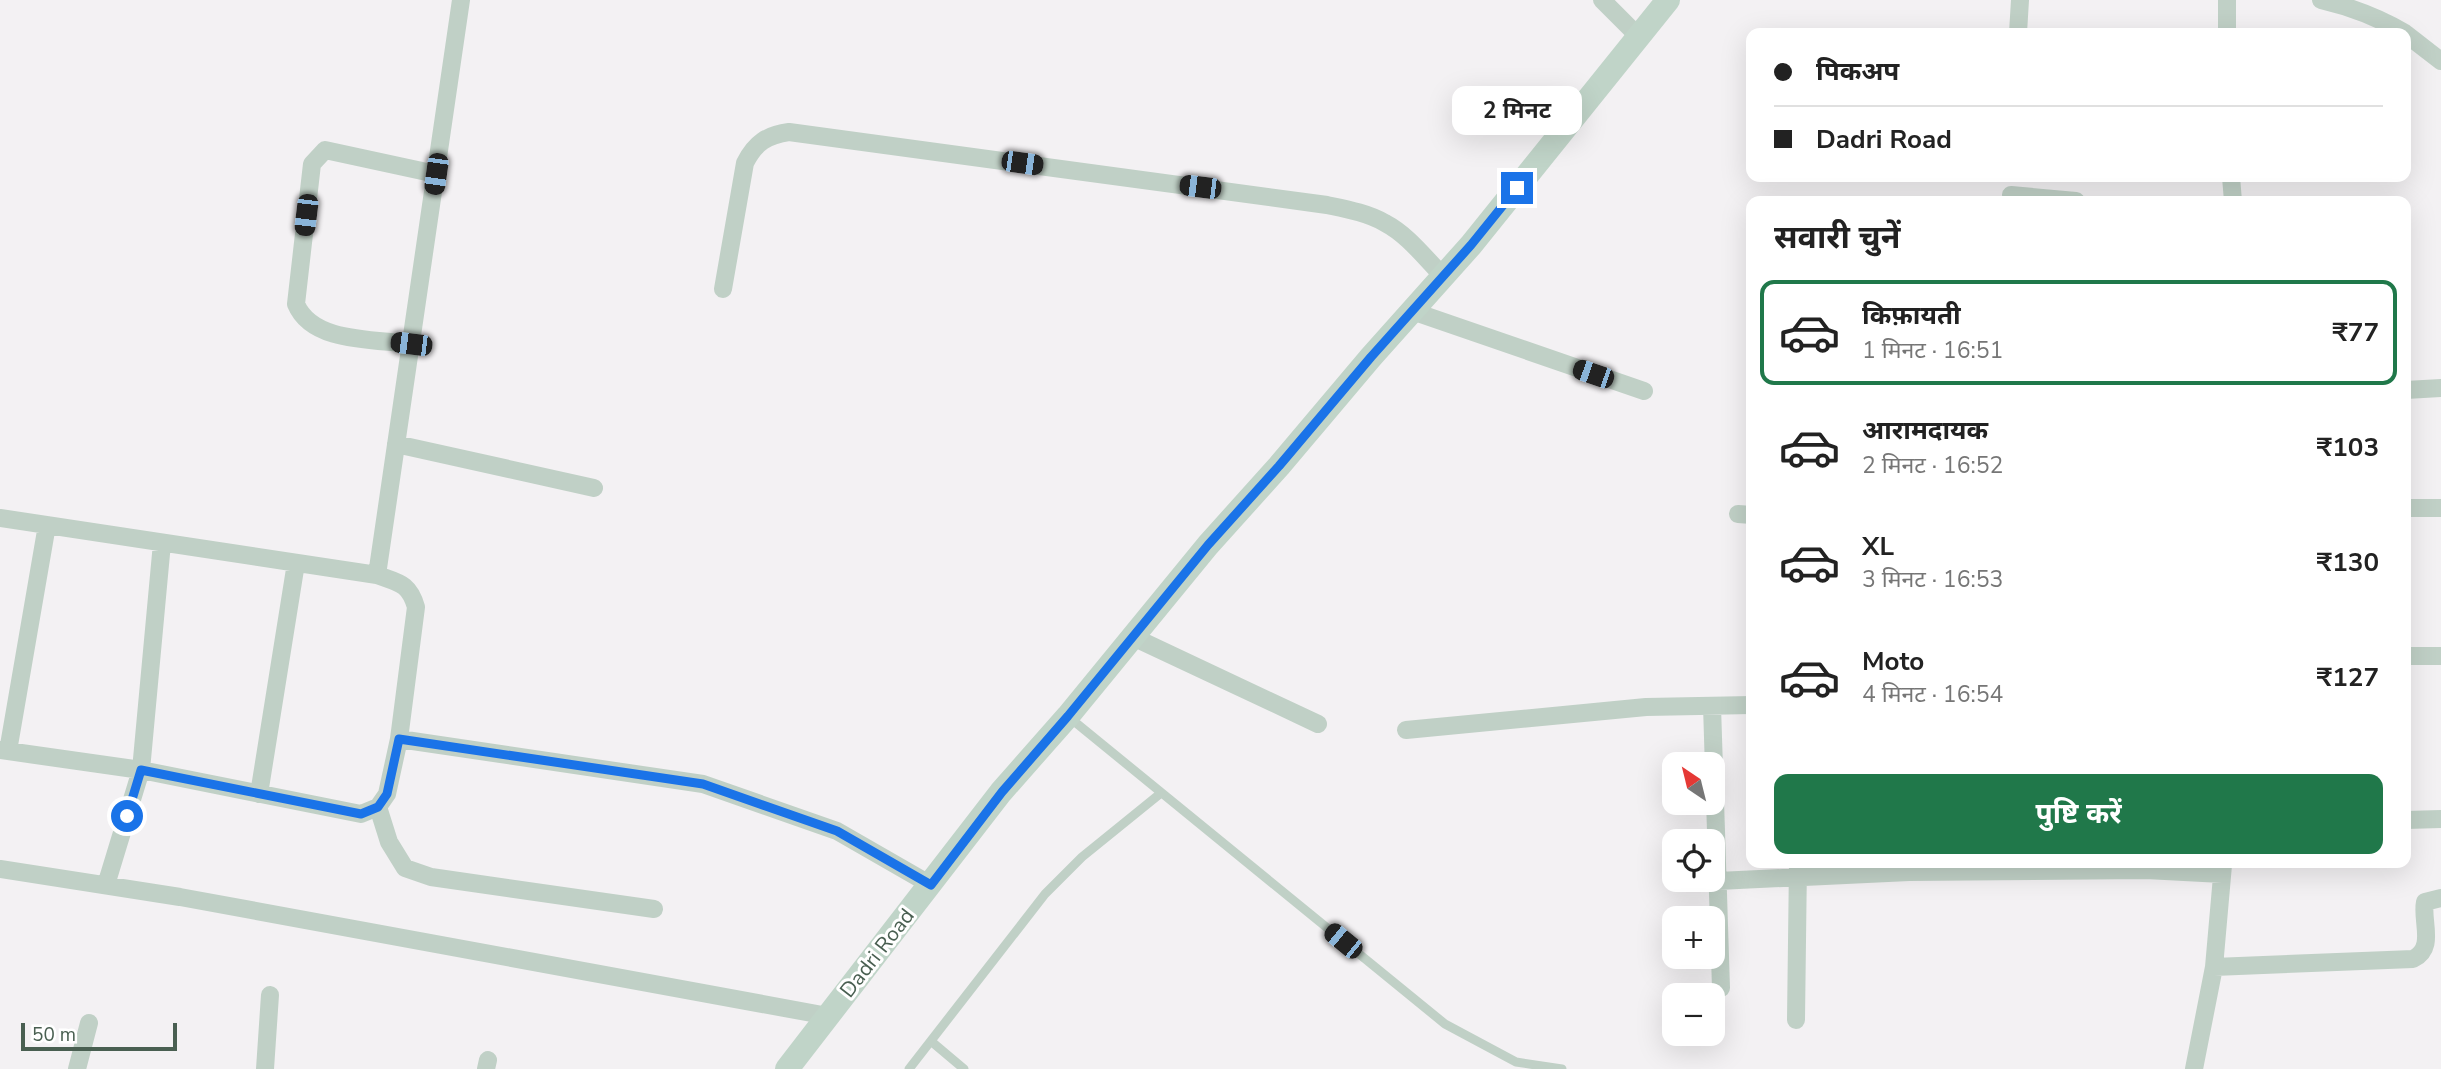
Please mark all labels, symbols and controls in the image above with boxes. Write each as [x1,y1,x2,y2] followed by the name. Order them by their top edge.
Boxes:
[1816,54,1899,89] text: पिकअप
[1452,86,1582,136] callout: 2 मिनट
[1483,95,1551,126] text: 2 मिनट
[1816,122,1952,157] text: Dadri Road
[1000,150,1045,176] car
[423,152,450,196] car
[1501,172,1533,204] route end
[1178,174,1223,200] car
[294,193,319,237] car
[1774,216,1900,259] text: सवारी चुनें
[1862,298,1961,333] text: किफ़ायती
[1778,301,1841,364] icon: car
[2332,315,2379,350] text: ₹77
[389,331,434,357] car
[1862,335,2003,366] text: 1 मिनट · 16:51
[1570,357,1617,391] car
[1862,413,1988,448] text: आरामदायक
[1778,416,1841,479] icon: car
[2317,430,2379,465] text: ₹103
[1862,450,2003,481] text: 2 मिनट · 16:52
[1862,529,1894,564] text: XL
[1778,531,1841,594] icon: car
[2317,545,2379,580] text: ₹130
[1862,564,2003,595] text: 3 मिनट · 16:53
[1862,644,1924,679] text: Moto
[1778,646,1841,709] icon: car
[2317,660,2379,695] text: ₹127
[1862,679,2003,710] text: 4 मिनट · 16:54
[1662,752,1726,816] north arrow
[1662,752,1725,1046] map controls
[1774,774,2383,854] button: पुष्टि करें
[111,800,143,832] route start
[1662,829,1725,892] button: locate
[833,903,921,1003] street label: Dadri Road
[1662,906,1725,969] button: +
[1321,920,1366,962] car
[1662,983,1725,1046] button: −
[21,1020,177,1052] scale bar
[32,1022,76,1048] text: 50 m

